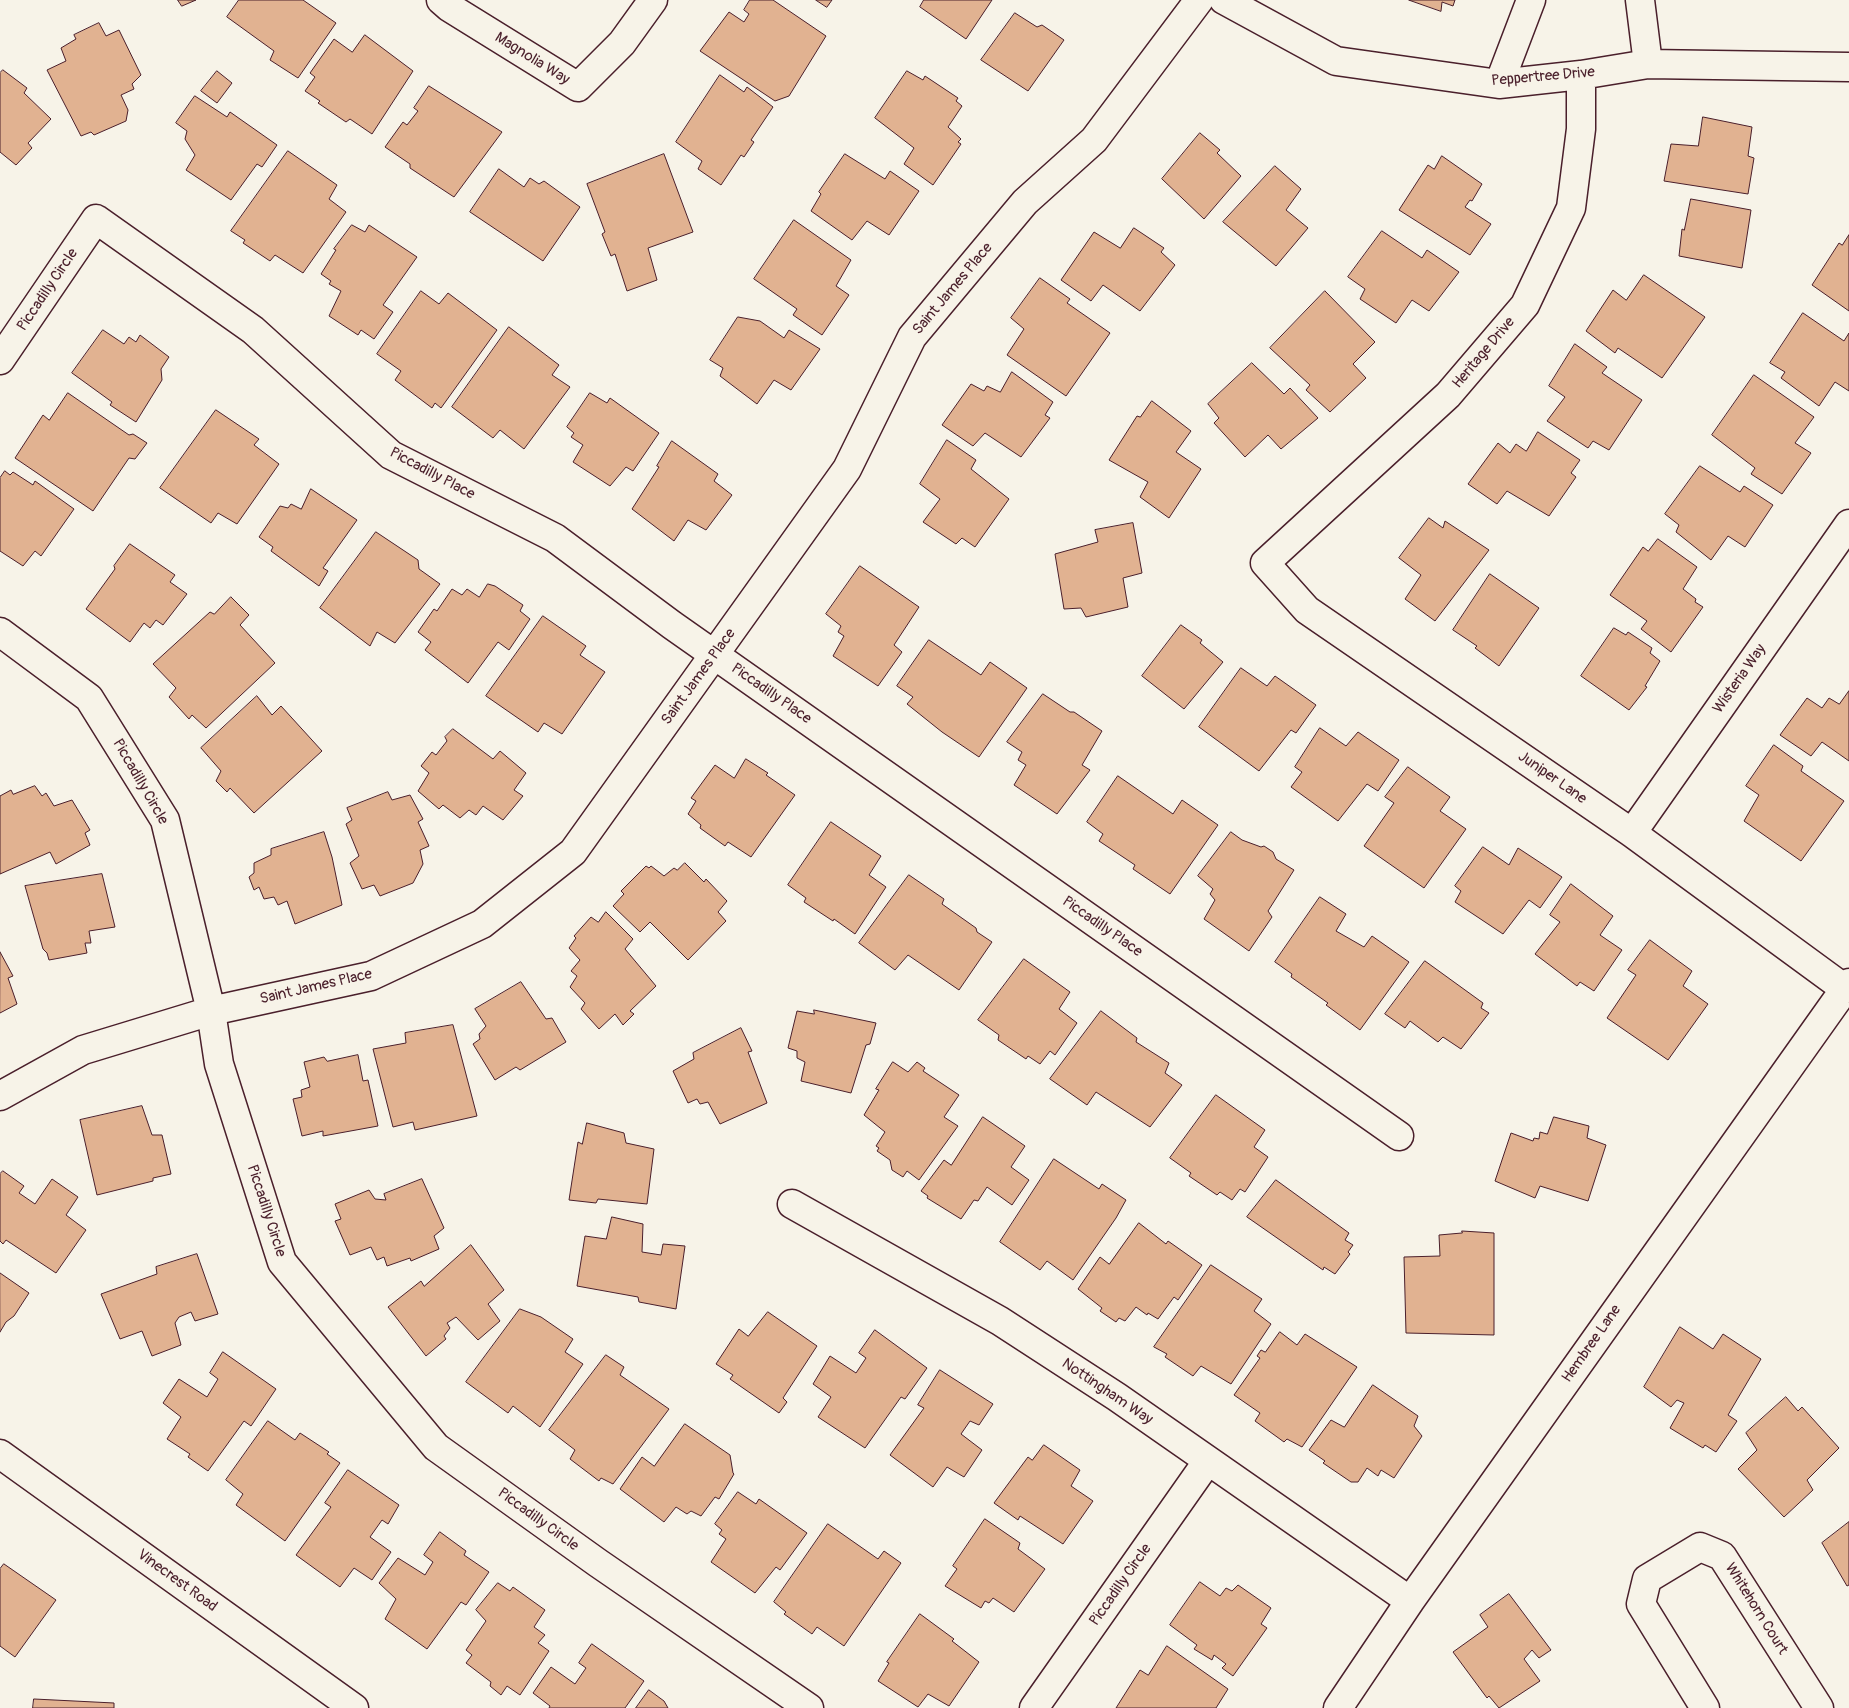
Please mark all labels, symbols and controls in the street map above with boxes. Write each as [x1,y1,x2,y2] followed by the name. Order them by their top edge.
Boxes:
[491,29,573,89] street label: Magnolia Way
[1491,64,1595,90] street label: Peppertree Drive
[909,239,997,339] street label: Saint James Place
[14,245,82,335] street label: Piccadilly Circle
[1449,314,1519,392] street label: Heritage Drive
[386,444,478,504] street label: Piccadilly Place
[658,625,740,729] street label: Saint James Place
[1710,641,1770,717] street label: Wisteria Way
[727,660,815,728] street label: Piccadilly Place
[108,736,172,828] street label: Piccadilly Circle
[1514,748,1590,808] street label: Juniper Lane
[1058,893,1146,961] street label: Piccadilly Place
[258,965,374,1009] street label: Saint James Place
[243,1163,289,1259] street label: Piccadilly Circle
[1559,1302,1625,1386] street label: Hembree Lane
[1058,1355,1156,1429] street label: Nottingham Way
[494,1485,582,1555] street label: Piccadilly Circle
[1086,1541,1156,1629] street label: Piccadilly Circle
[133,1546,221,1616] street label: Vinecrest Road
[1721,1560,1791,1658] street label: Whitehorn Court

